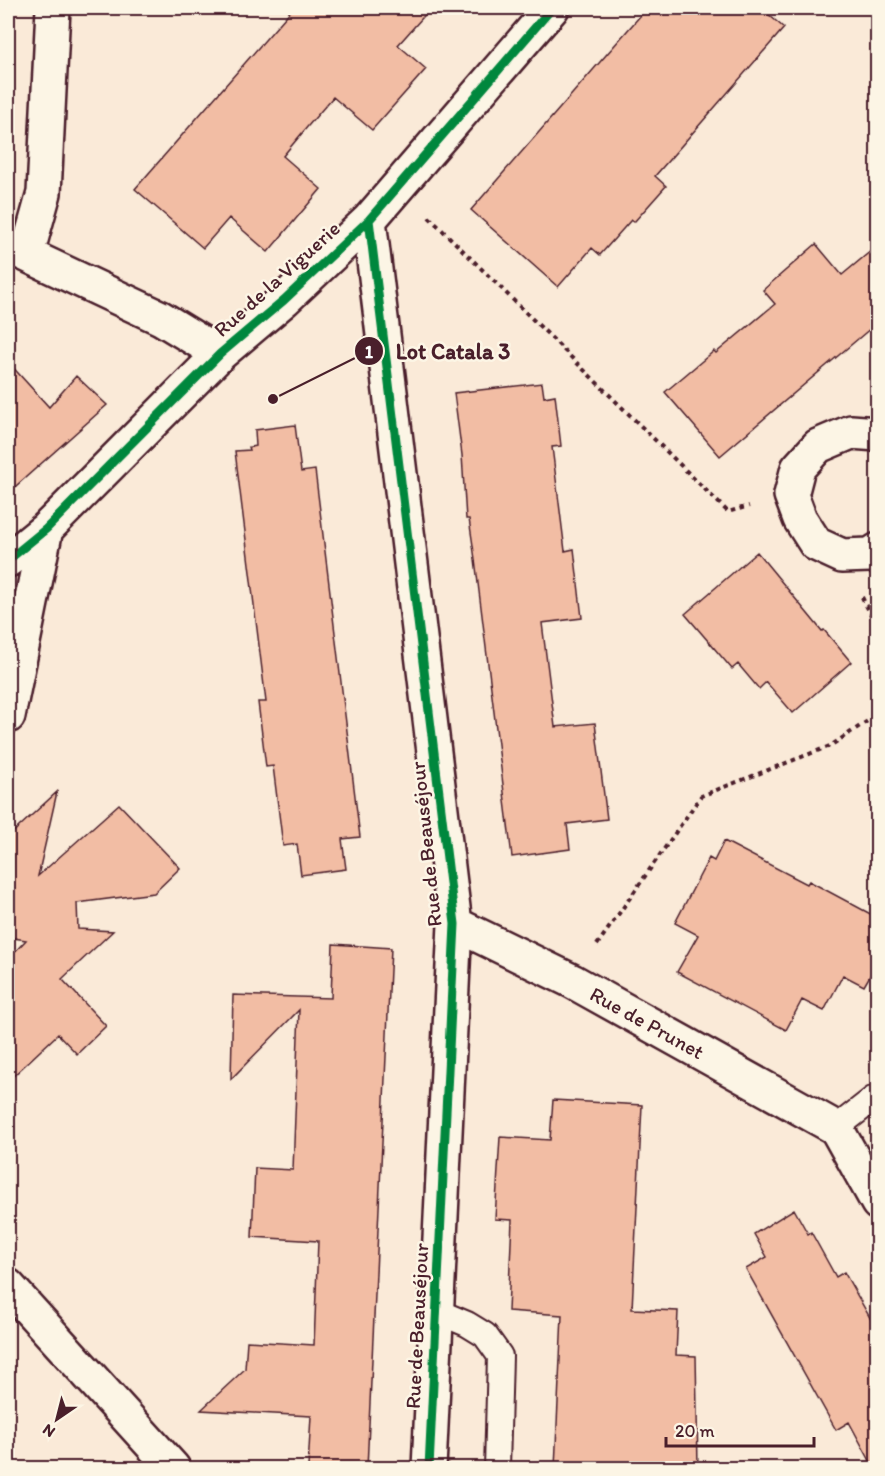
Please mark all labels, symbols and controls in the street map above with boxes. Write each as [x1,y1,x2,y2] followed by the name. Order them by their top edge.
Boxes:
[208,215,345,342] street label: Rue de la Viguerie
[354,331,522,371] callout: Lot Catala 3
[396,338,510,365] text: Lot Catala 3
[365,341,374,363] text: 1
[404,759,447,928] street label: Rue de Beauséjour
[586,981,709,1064] street label: Rue de Prunet
[400,1242,433,1410] street label: Rue de Beauséjour
[27,1389,87,1449] north arrow
[666,1410,814,1448] scale bar
[39,1420,59,1442] text: N
[675,1420,715,1442] text: 20 m

